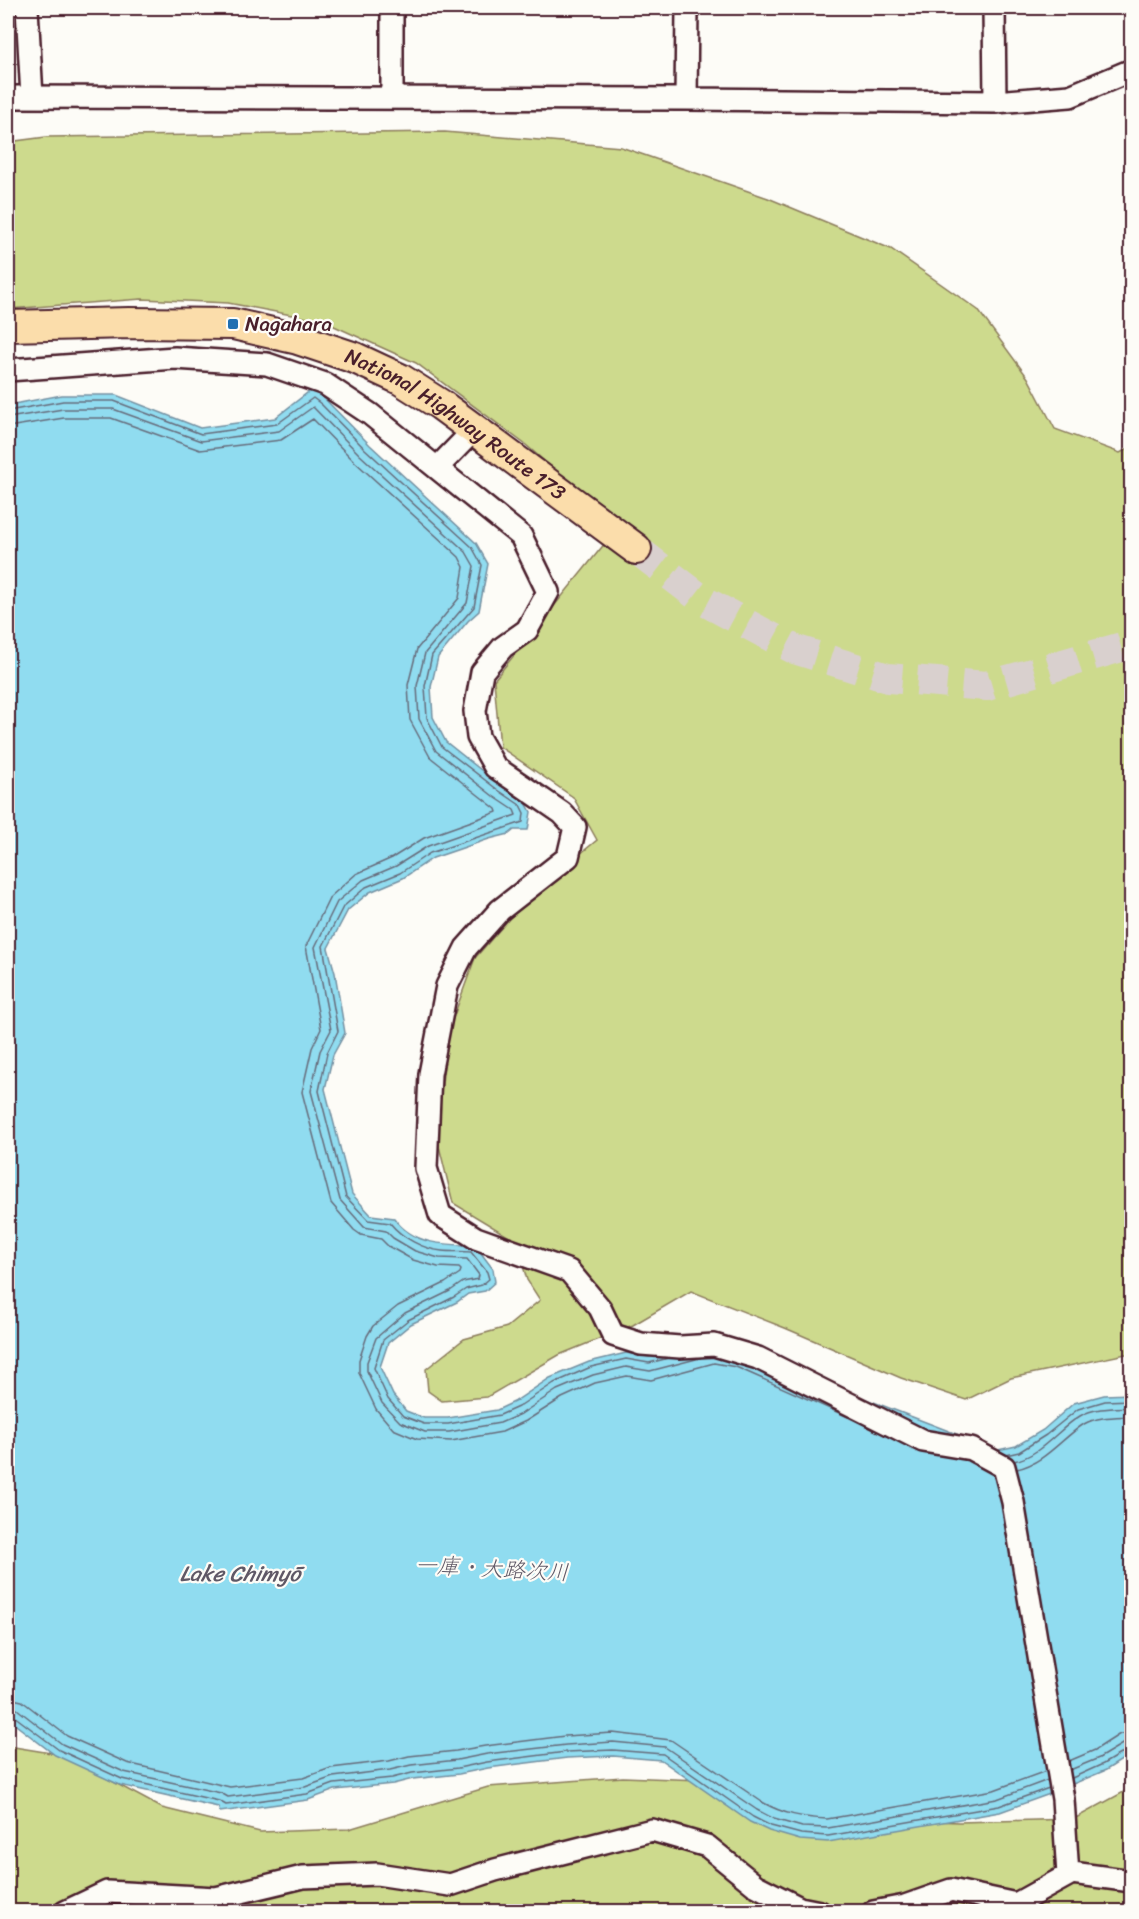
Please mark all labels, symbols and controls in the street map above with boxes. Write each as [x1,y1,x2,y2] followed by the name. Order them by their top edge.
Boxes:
[245,305,332,343] place label: Nagahara
[226,317,240,331] marker: Nagahara
[340,337,575,511] street label: National Highway Route 173
[414,1545,570,1592] water label: 一庫・大路次川
[180,1554,305,1593] water label: Lake Chimyō

